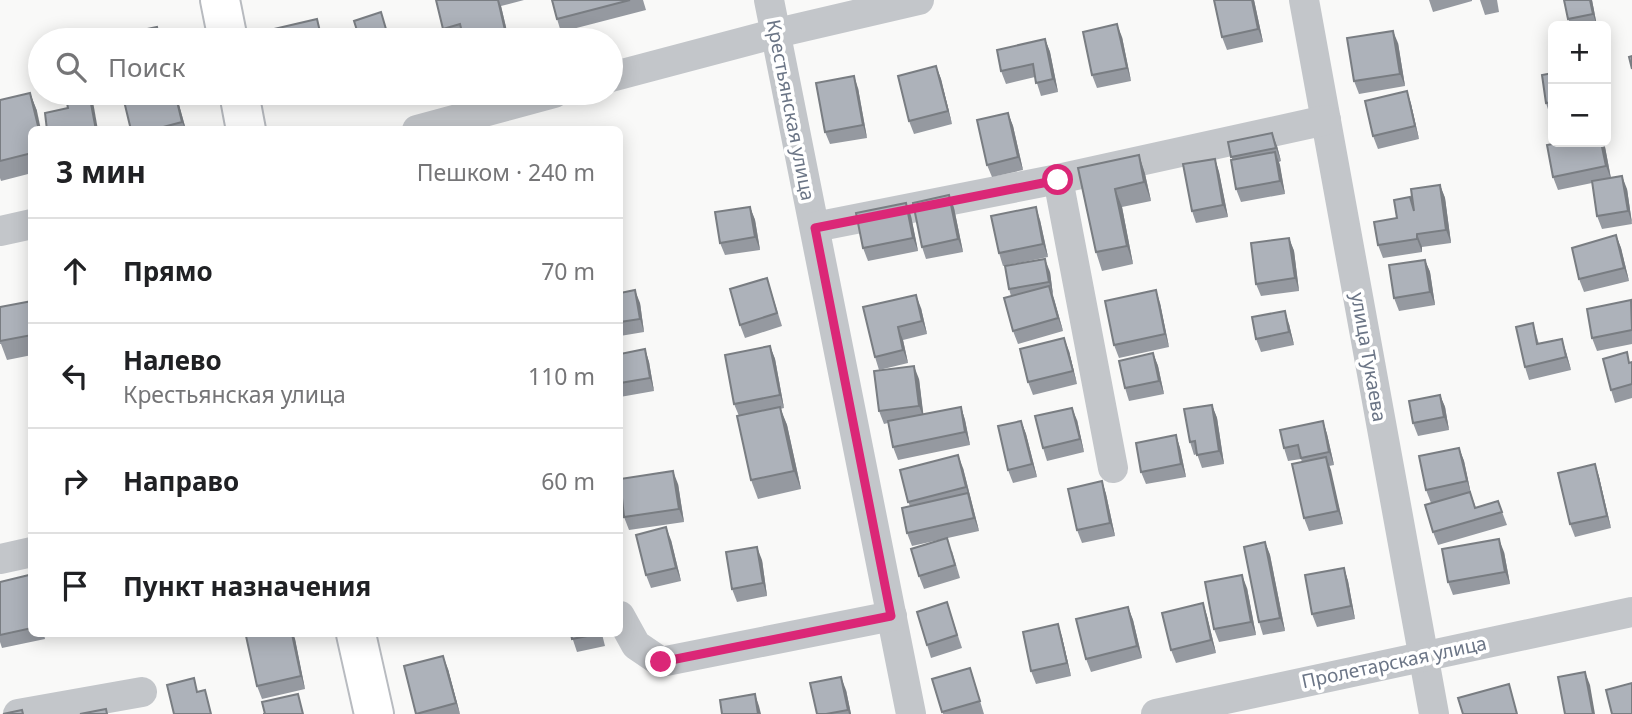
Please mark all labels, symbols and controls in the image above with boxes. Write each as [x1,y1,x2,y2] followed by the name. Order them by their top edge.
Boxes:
[761,17,821,203] street label: Крестьянская улица
[1548,21,1611,147] map controls
[1548,21,1611,84] button: +
[28,28,623,105] search box
[52,48,90,86] icon: search
[108,49,185,85] text: Поиск
[1548,84,1611,147] button: −
[56,151,146,192] text: 3 мин
[417,156,595,188] text: Пешком · 240 m
[1042,164,1073,195] route start
[56,252,94,290] icon: ahead
[123,253,213,289] text: Прямо
[541,255,595,287] text: 70 m
[1345,290,1393,424] street label: улица Тукаева
[123,342,222,378] text: Налево
[56,357,94,395] icon: left
[528,360,595,392] text: 110 m
[123,378,346,410] text: Крестьянская улица
[56,462,94,500] icon: right
[123,463,239,499] text: Направо
[541,465,595,497] text: 60 m
[56,567,94,605] icon: arrive
[123,568,371,604] text: Пункт назначения
[1299,630,1489,694] street label: Пролетарская улица
[645,646,676,677] route end

